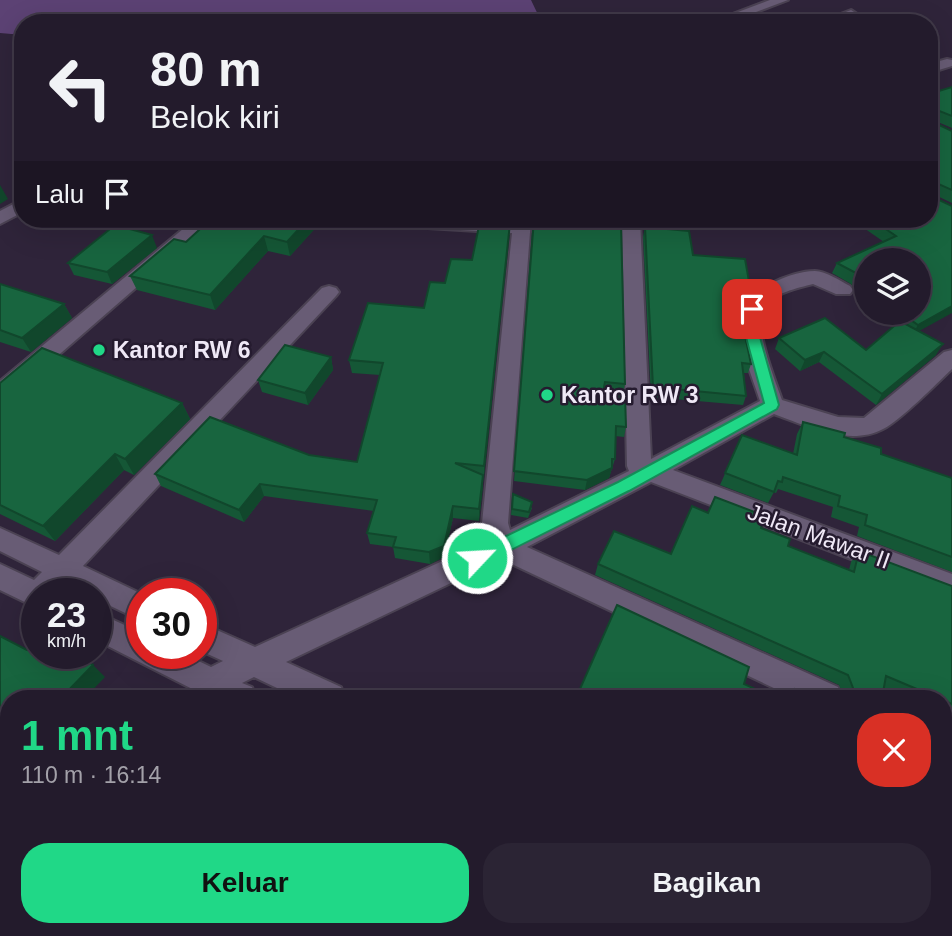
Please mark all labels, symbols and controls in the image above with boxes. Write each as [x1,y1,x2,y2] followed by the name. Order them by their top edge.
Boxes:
[35,42,126,133] icon: left
[150,42,262,96] text: 80 m
[150,99,280,135] text: Belok kiri
[98,175,136,213] icon: arrive
[35,179,84,209] text: Lalu
[854,248,931,325] map controls
[854,248,931,325] button: layers
[722,279,782,339] pin
[733,290,771,328] icon: arrive
[113,337,251,363] place label: Kantor RW 6
[91,342,107,358] marker: Kantor RW 6
[561,382,699,408] place label: Kantor RW 3
[539,387,555,403] marker: Kantor RW 3
[744,498,894,574] street label: Jalan Mawar II
[440,521,514,595] position arrow
[126,578,217,669] speed limit sign: 30
[47,595,86,634] text: 23
[47,631,86,651] text: km/h
[21,712,133,759] text: 1 mnt
[857,713,931,787] button: close
[21,762,161,788] text: 110 m · 16:14
[21,843,469,923] button: Keluar
[483,843,931,923] button: Bagikan

